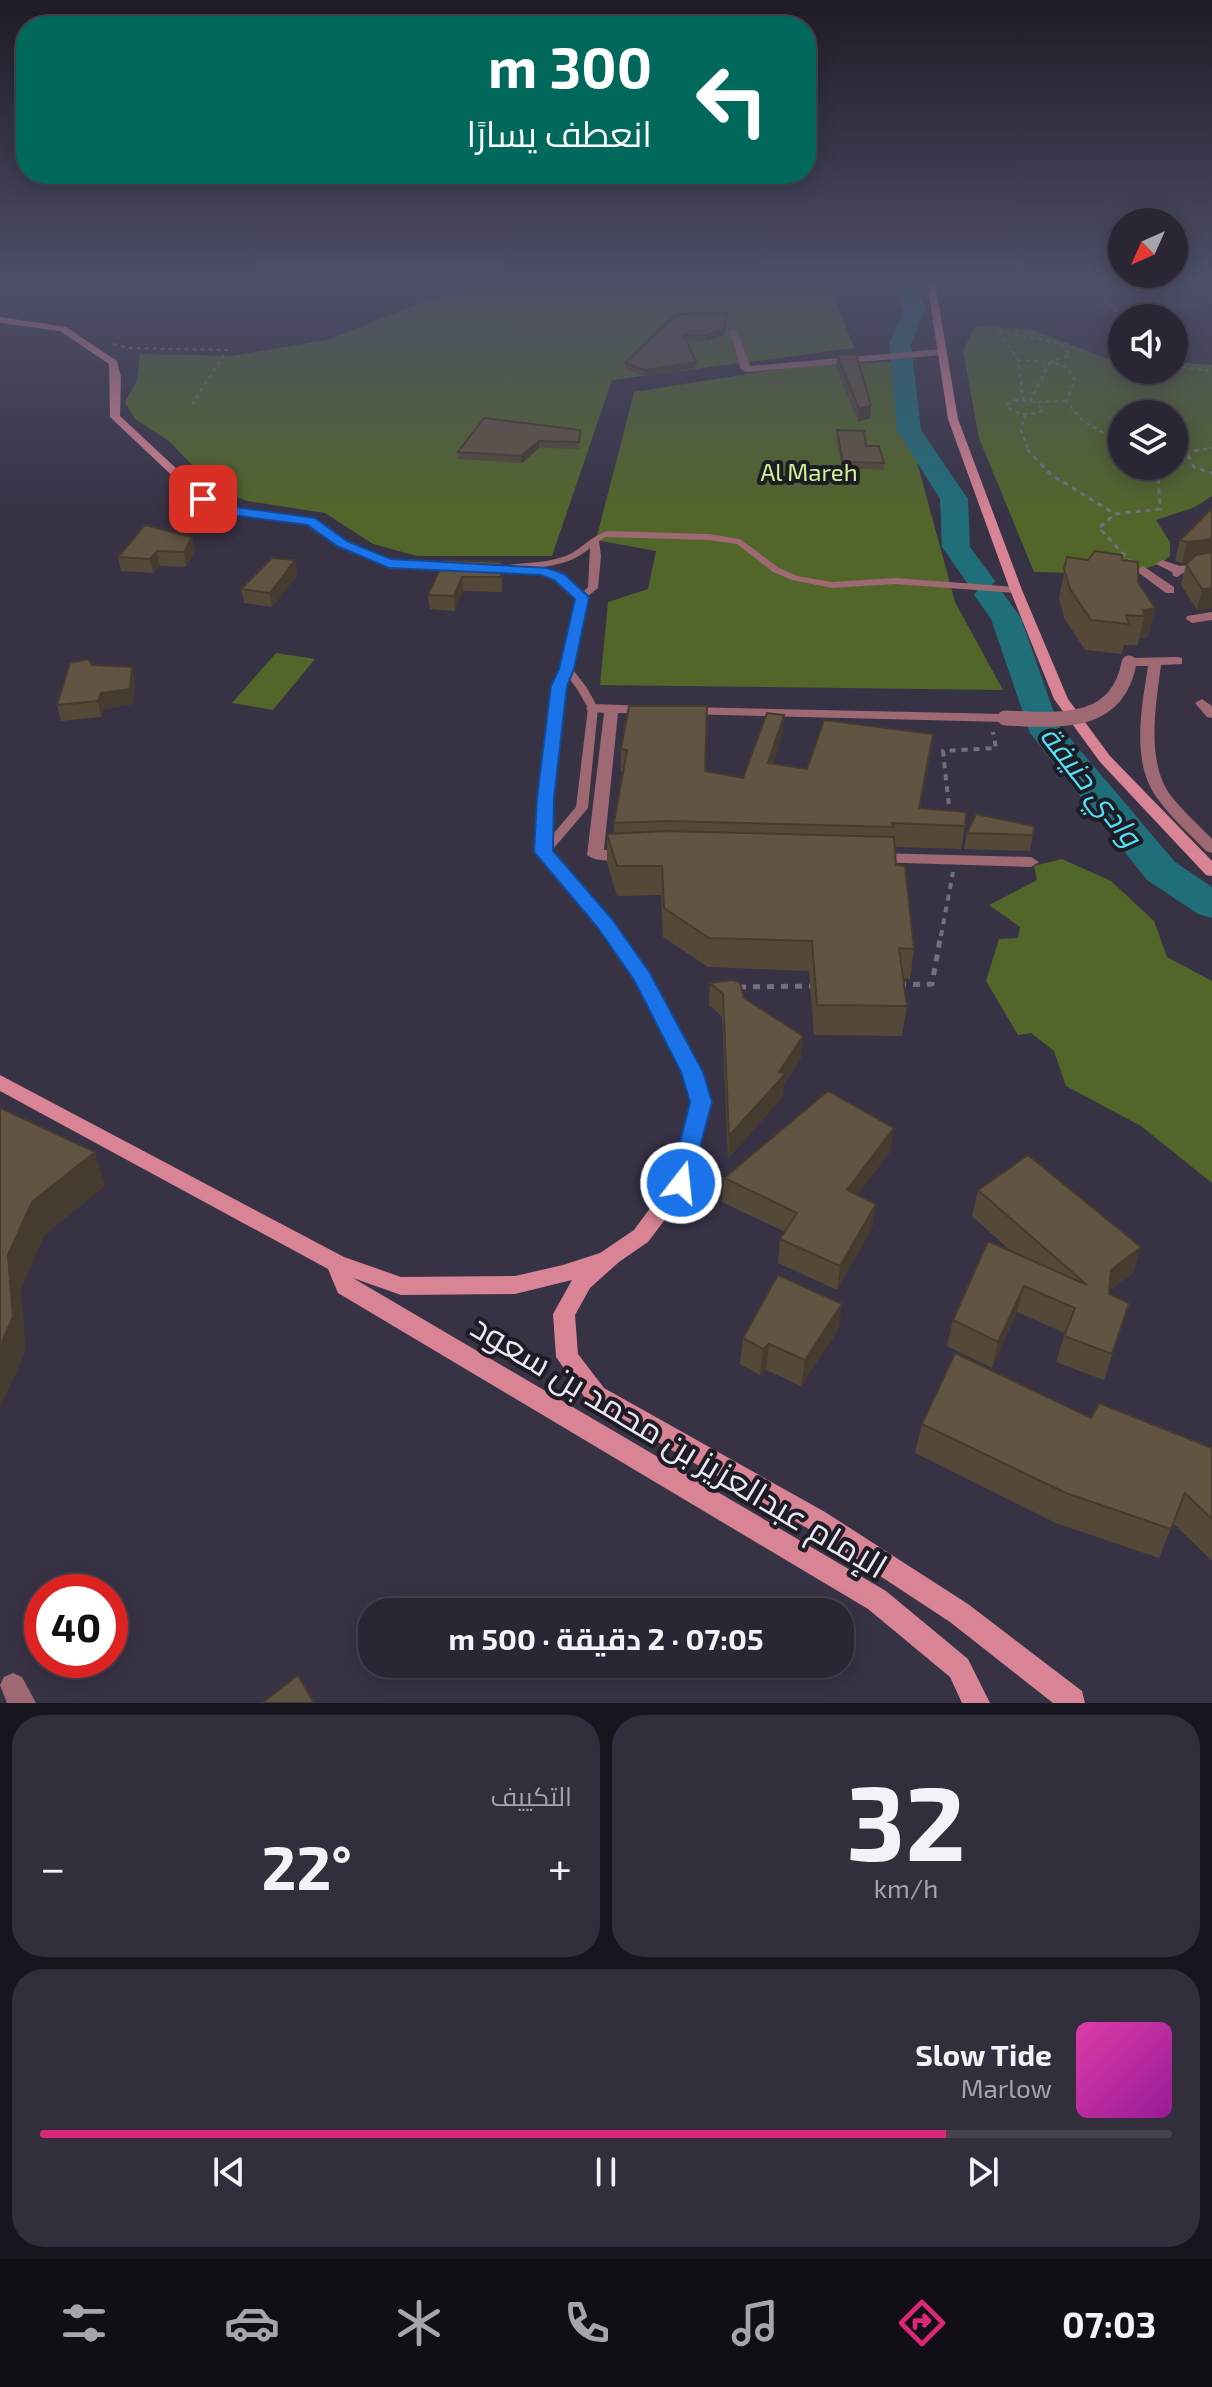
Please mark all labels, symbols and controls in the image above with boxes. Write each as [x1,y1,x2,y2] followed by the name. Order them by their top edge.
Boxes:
[488,32,652,99] text: 300 m
[680,48,784,152] icon: left
[466,111,652,154] text: انعطف يسارًا
[1108,208,1188,288] north arrow
[1108,208,1188,480] map controls
[1108,304,1188,384] button: sound
[1108,400,1188,480] button: layers
[760,457,858,486] park label: Al Mareh
[169,465,237,533] pin
[181,477,225,521] icon: arrive
[1028,717,1151,858] water label: وادي حنيفة
[639,1141,723,1225] position arrow
[462,1304,895,1590] street label: الإمام عبدالعزيز بن محمد بن سعود
[24,1574,128,1678] speed limit sign: 40
[448,1620,764,1656] text: 07:05 · 2 دقيقة · 500 m
[846,1757,966,1882] text: 32
[490,1780,572,1811] text: التكييف
[262,1830,352,1902] text: 22°
[40,1840,66,1893] text: −
[548,1840,572,1893] text: +
[874,1872,938,1903] text: km/h
[915,2036,1052,2072] text: Slow Tide
[961,2072,1052,2103] text: Marlow
[207,2150,251,2194] icon: previous
[584,2150,628,2194] icon: pause
[961,2150,1005,2194] icon: next
[56,2295,112,2351] icon: filters
[224,2295,280,2351] icon: car
[391,2295,447,2351] icon: climate
[559,2295,615,2351] icon: phone
[727,2295,783,2351] icon: music
[894,2295,950,2351] icon: directions
[1062,2302,1156,2345] text: 07:03

